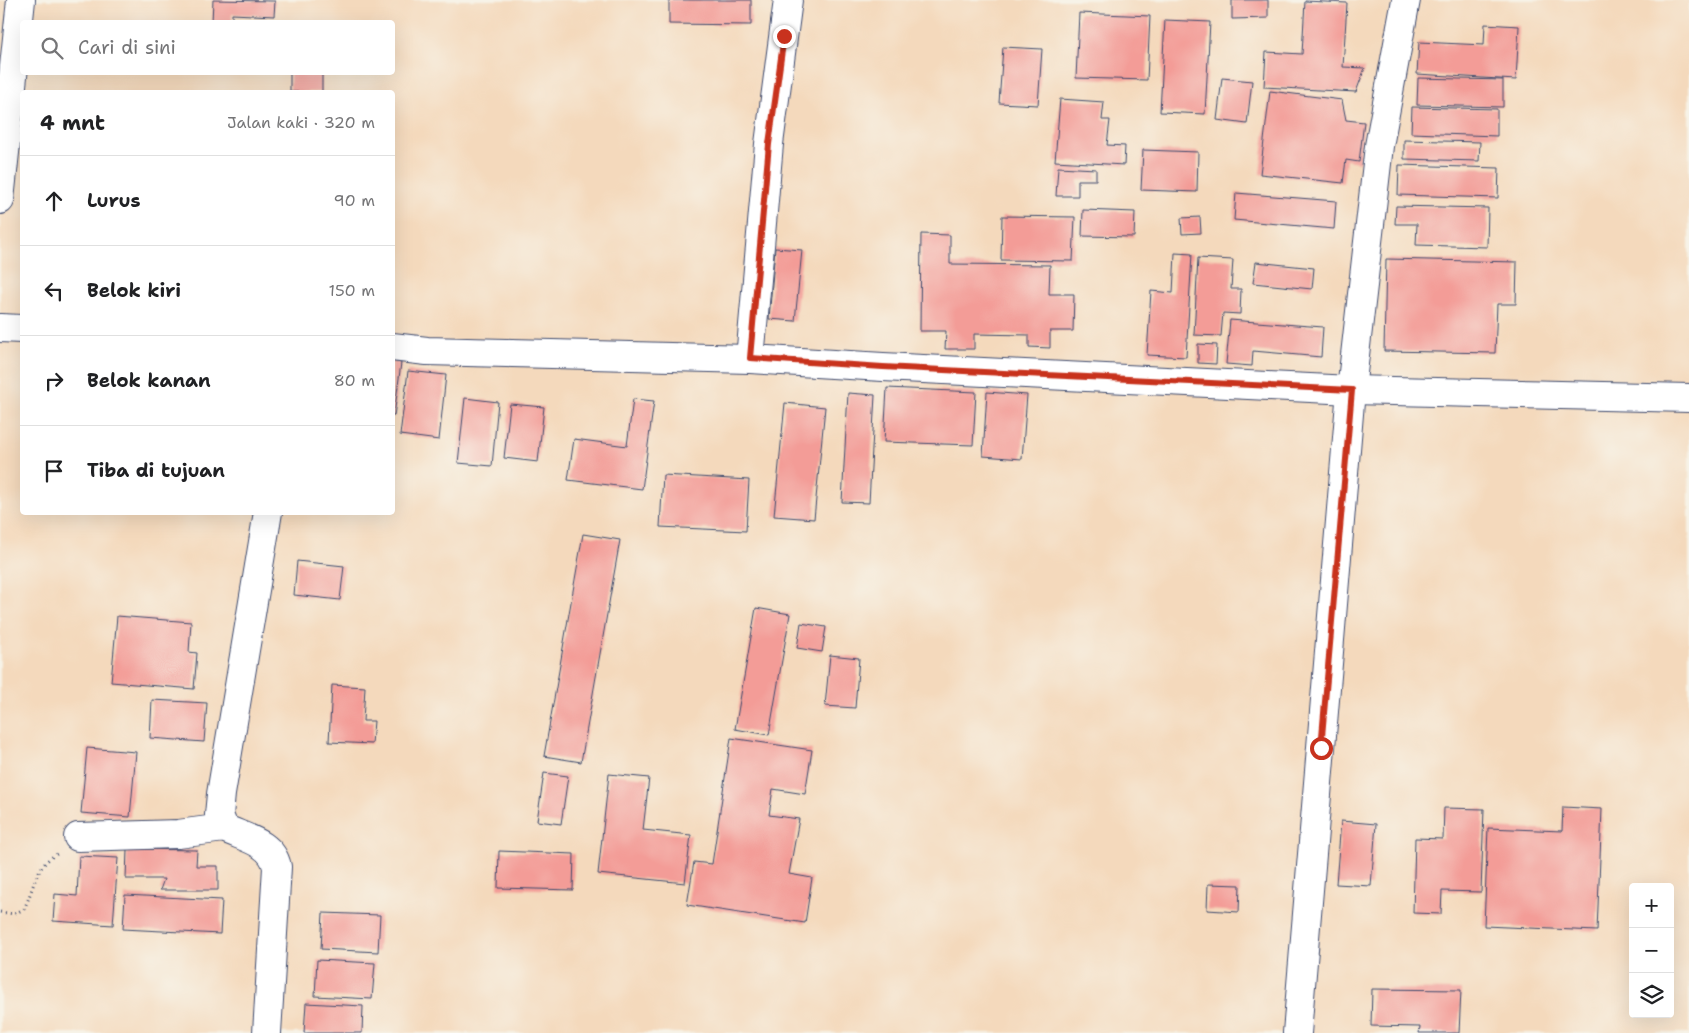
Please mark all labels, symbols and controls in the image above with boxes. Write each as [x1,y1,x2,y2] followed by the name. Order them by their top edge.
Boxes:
[20,20,395,75] search box
[773,25,796,48] route end
[38,34,66,62] icon: search
[78,35,176,60] text: Cari di sini
[40,109,105,137] text: 4 mnt
[227,112,375,133] text: Jalan kaki · 320 m
[40,187,68,215] icon: ahead
[87,188,141,213] text: Lurus
[334,190,375,211] text: 90 m
[40,277,68,305] icon: left
[87,278,181,303] text: Belok kiri
[328,280,375,301] text: 150 m
[40,367,68,395] icon: right
[87,368,211,393] text: Belok kanan
[334,370,375,391] text: 80 m
[40,457,68,485] icon: arrive
[87,458,225,483] text: Tiba di tujuan
[1310,737,1333,760] route start
[1629,883,1674,1018] map controls
[1629,883,1674,928] button: +
[1629,928,1674,973] button: −
[1629,973,1674,1018] button: layers

